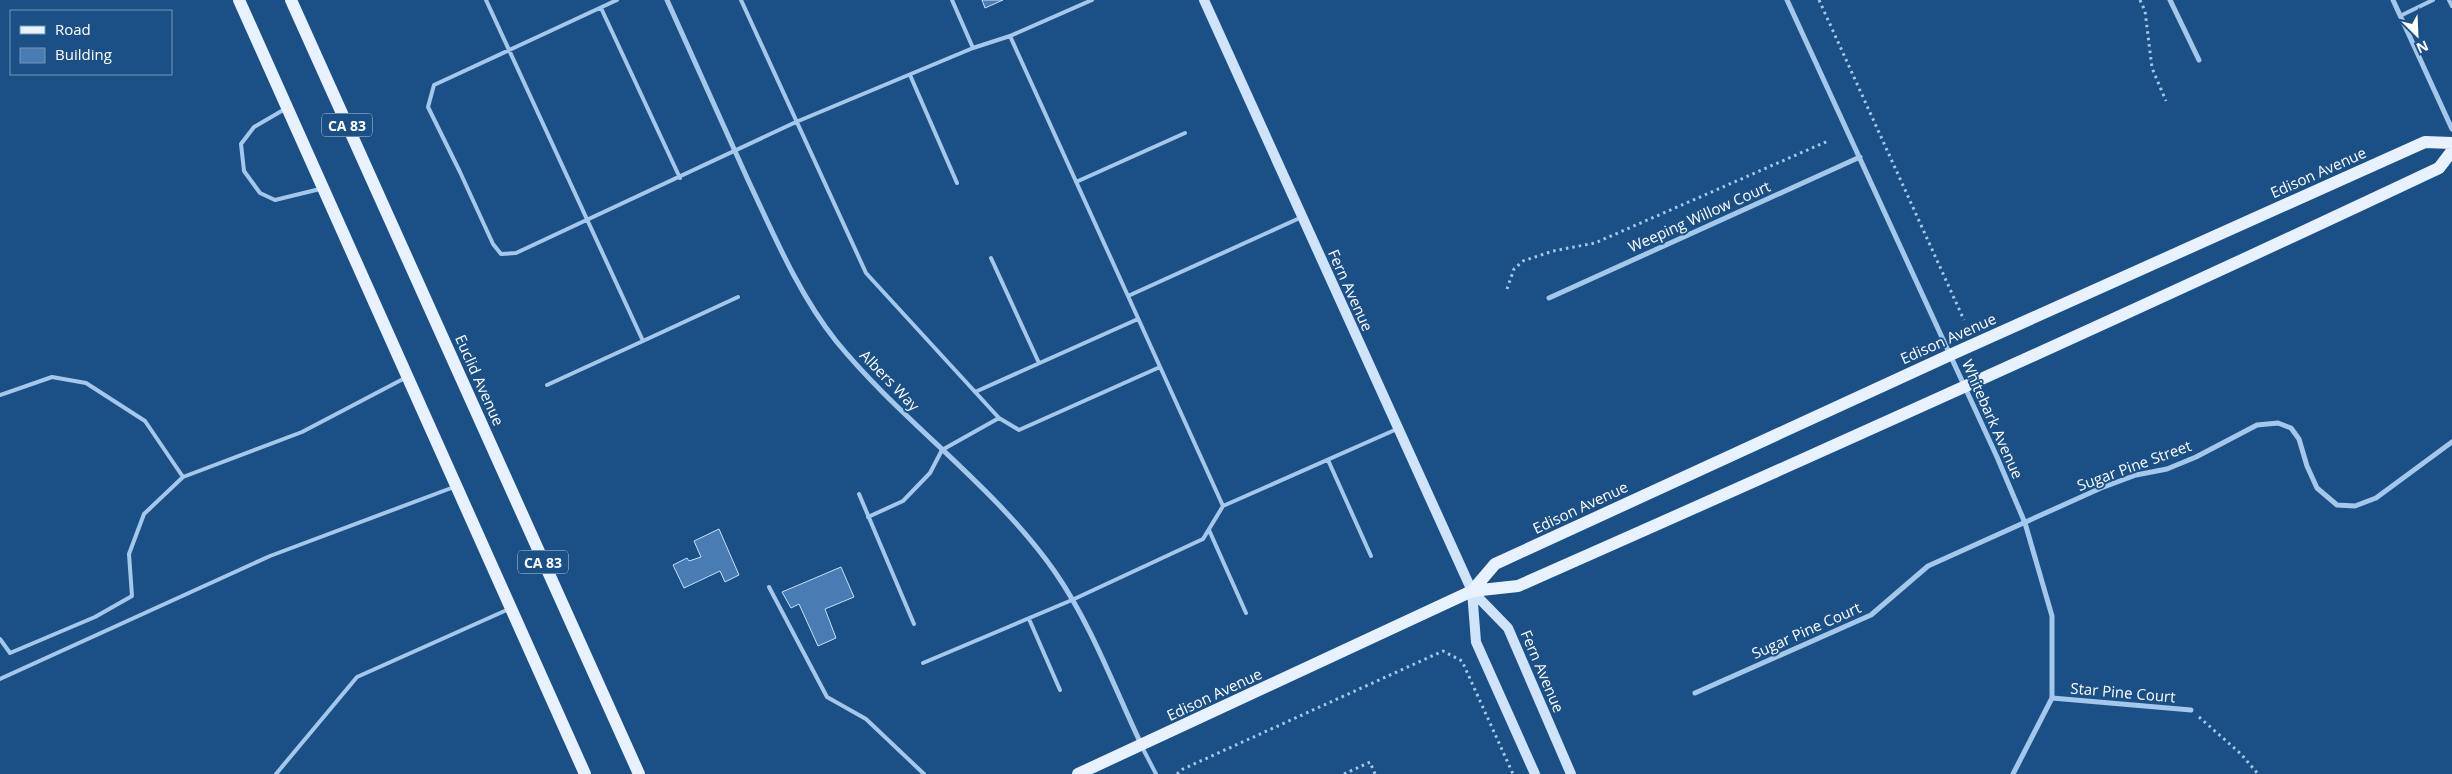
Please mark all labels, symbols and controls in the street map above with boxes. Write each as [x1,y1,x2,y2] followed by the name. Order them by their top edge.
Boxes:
[10,10,172,75] legend
[2392,10,2442,60] north arrow
[55,19,91,39] text: Road
[2413,36,2432,58] text: N
[55,44,112,64] text: Building
[322,114,372,136] road number: CA 83
[2267,142,2369,202] street label: Edison Avenue
[1625,176,1773,256] street label: Weeping Willow Court
[1324,246,1378,334] street label: Fern Avenue
[1897,308,1999,368] street label: Edison Avenue
[451,331,509,429] street label: Euclid Avenue
[856,345,925,415] street label: Albers Way
[1958,356,2028,482] street label: Whitebark Avenue
[2074,435,2194,495] street label: Sugar Pine Street
[1529,476,1631,538] street label: Edison Avenue
[518,550,568,574] road number: CA 83
[1748,597,1864,663] street label: Sugar Pine Court
[1517,627,1569,715] street label: Fern Avenue
[1163,663,1265,725] street label: Edison Avenue
[2070,677,2176,707] street label: Star Pine Court

